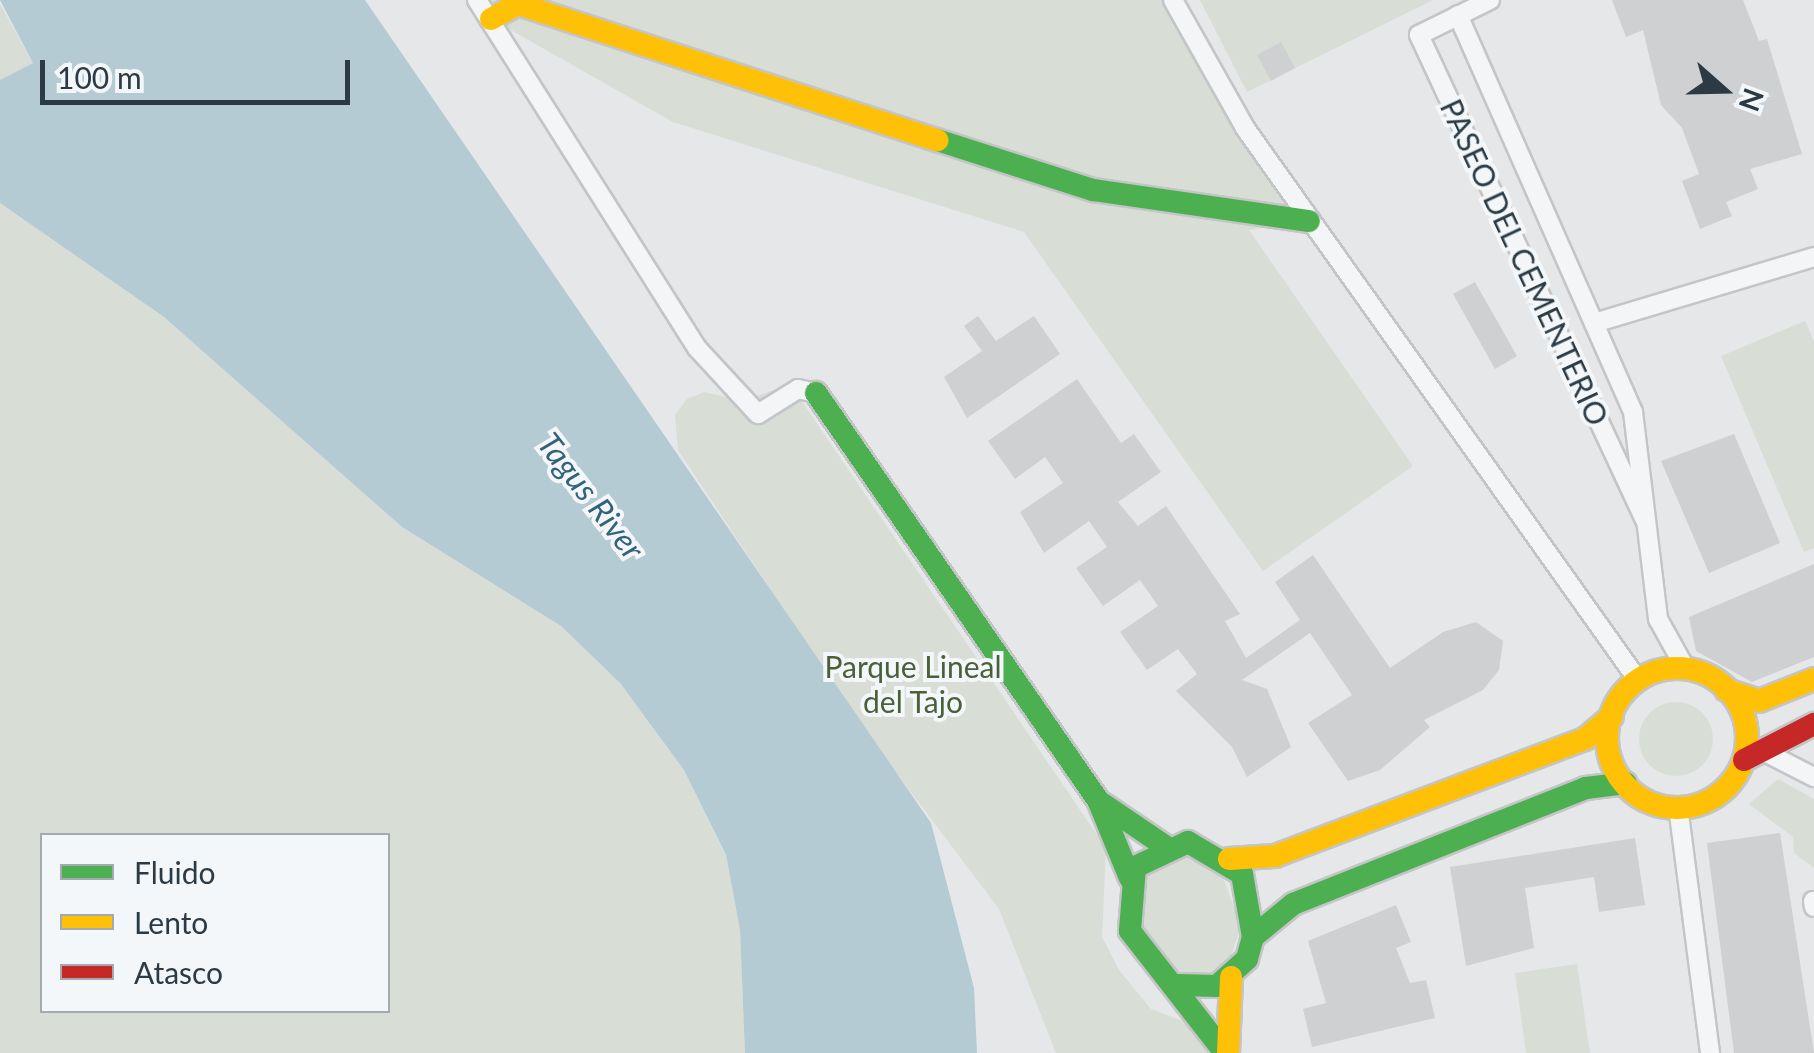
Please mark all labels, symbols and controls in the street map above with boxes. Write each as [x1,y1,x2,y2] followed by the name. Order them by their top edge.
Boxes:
[45,40,355,102] scale bar
[1674,40,1774,140] north arrow
[57,59,142,95] text: 100 m
[1733,84,1772,116] text: N
[1433,93,1617,431] street label: PASEO DEL CEMENTERIO
[530,425,652,567] water label: Tagus River
[825,648,1001,718] park label: Parque Lineal del Tajo
[40,833,390,1013] legend
[134,854,216,890] text: Fluido
[134,904,208,940] text: Lento
[134,954,223,990] text: Atasco

